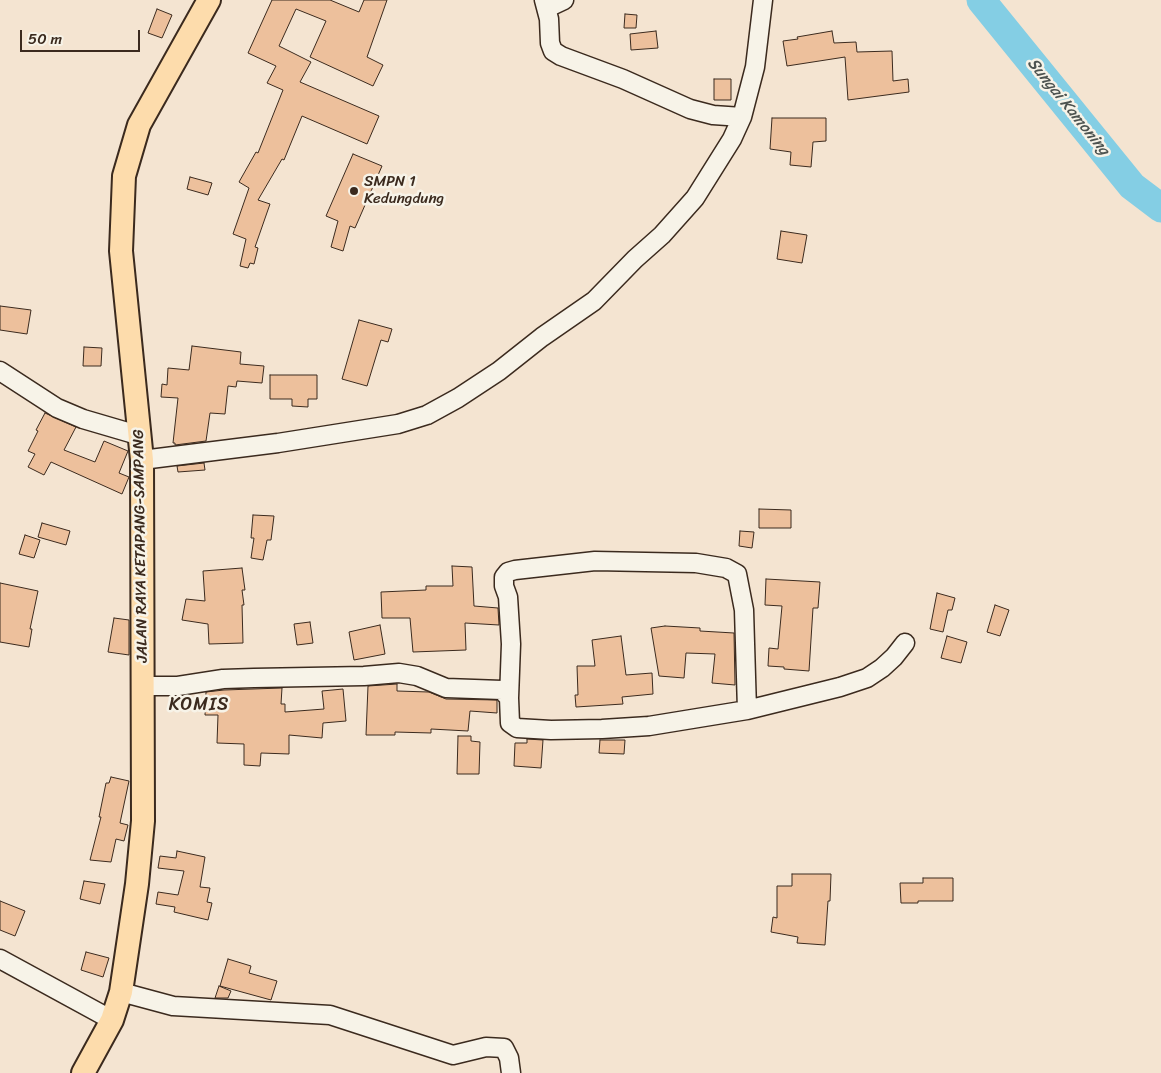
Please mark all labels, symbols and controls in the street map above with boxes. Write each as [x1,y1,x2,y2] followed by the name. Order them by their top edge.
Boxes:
[22,20,142,52] scale bar
[28,26,62,52] text: 50 m
[1023,54,1113,160] water label: Sungai Kamoning
[364,173,444,208] place label: SMPN 1 Kedungdung
[348,185,360,197] marker: SMPN 1 Kedungdung
[130,429,152,663] street label: JALAN RAYA KETAPANG-SAMPANG
[169,694,229,716] district label: KOMIS

